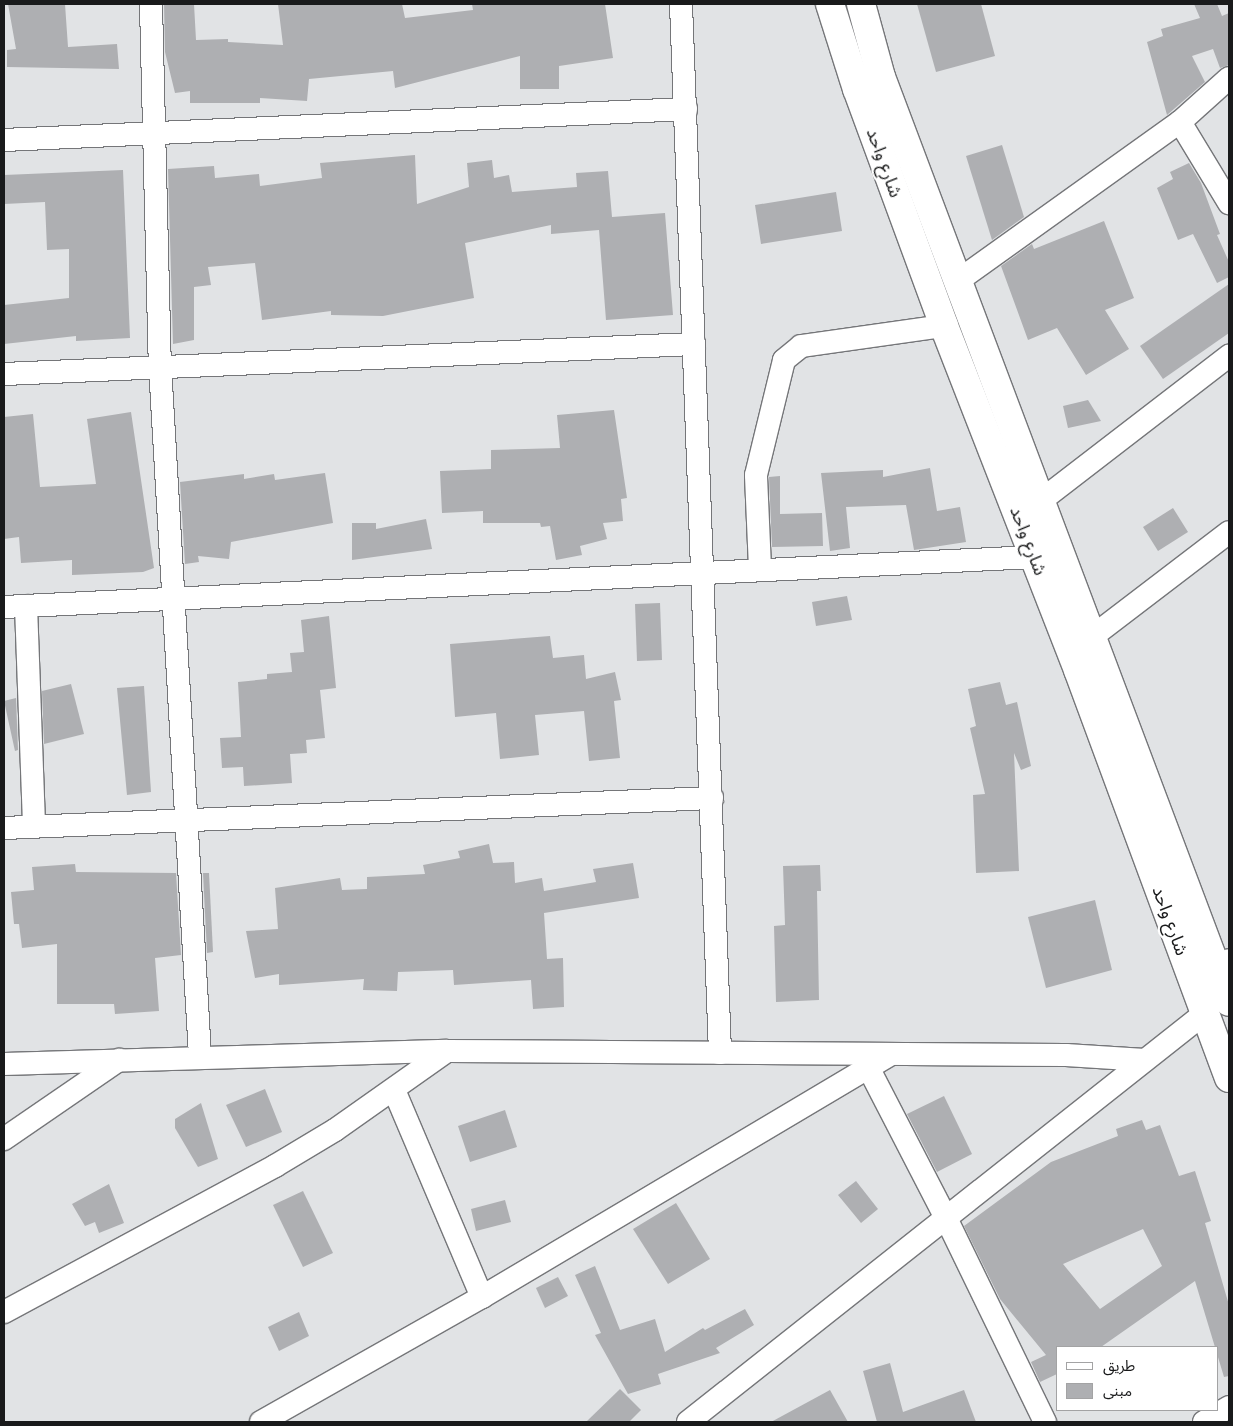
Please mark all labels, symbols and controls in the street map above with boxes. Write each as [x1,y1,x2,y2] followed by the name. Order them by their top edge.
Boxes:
[862,125,906,201] street label: شارع واحد
[1005,503,1051,579] street label: شارع واحد
[1148,883,1192,959] street label: شارع واحد
[1056,1346,1218,1411] legend
[1103,1356,1135,1375] text: طريق
[1103,1381,1132,1400] text: مبنى

